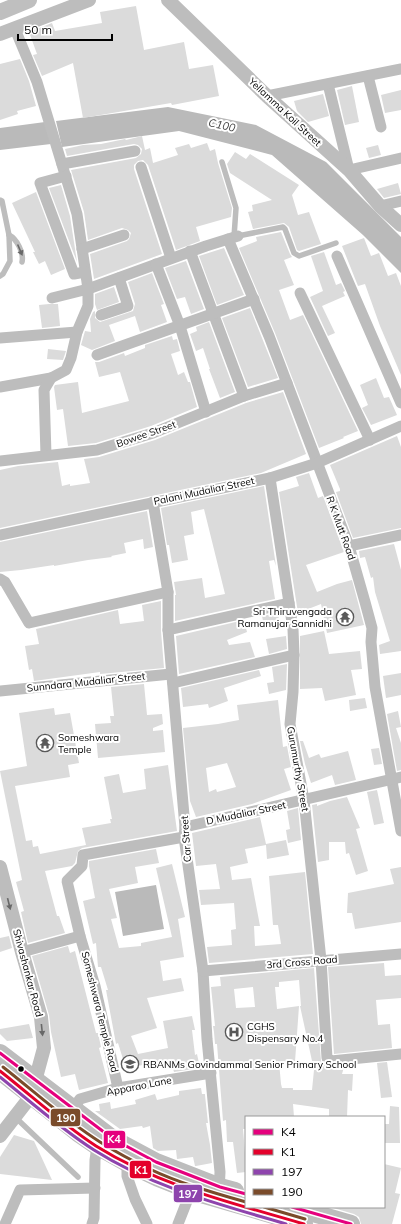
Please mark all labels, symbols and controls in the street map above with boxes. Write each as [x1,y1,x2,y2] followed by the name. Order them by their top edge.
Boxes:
[18,16,112,42] scale bar
[24,22,52,37] text: 50 m
[245,74,324,149] street label: Yellamma Koil Street
[207,115,237,135] water label: C100
[17,244,23,256] one-way arrow
[114,418,178,450] street label: Bowee Street
[153,474,256,508] street label: Palani Mudaliar Street
[323,494,359,562] street label: R K Mutt Road
[237,605,332,630] place label: Sri Thiruvengada Ramanujar Sannidhi
[335,607,355,627] temple icon: Sri Thiruvengada Ramanujar Sannidhi
[26,669,146,695] street label: Sunndara Mudaliar Street
[284,726,312,813] street label: Gurumurthy Street
[58,731,119,756] place label: Someshwara Temple
[35,733,55,753] temple icon: Someshwara Temple
[205,798,287,828] street label: D Mudaliar Street
[178,815,194,863] street label: Car Street
[7,898,13,911] one-way arrow
[10,928,46,1018] street label: Shivashankar Road
[79,950,121,1074] street label: Someshwara Temple Road
[266,952,338,972] street label: 3rd Cross Road
[247,1020,323,1045] place label: CGHS Dispensary No.4
[224,1022,244,1042] hospital icon: CGHS Dispensary No.4
[39,1024,45,1036] one-way arrow
[120,1054,140,1074] school or university icon: RBANMs Govindammal Senior Primary School
[143,1058,356,1071] place label: RBANMs Govindammal Senior Primary School
[16,1064,26,1074] unlabelled marker
[105,1073,173,1099] street label: Apparao Lane
[50,1108,81,1127] line badge: 190
[56,1111,76,1125] text: 190
[245,1116,385,1208] legend
[281,1124,296,1139] text: K4
[103,1130,126,1149] line badge: K4
[107,1132,121,1146] text: K4
[281,1144,296,1159] text: K1
[129,1160,152,1179] line badge: K1
[134,1163,148,1177] text: K1
[281,1164,303,1179] text: 197
[173,1184,203,1203] line badge: 197
[281,1184,303,1199] text: 190
[178,1187,198,1201] text: 197

